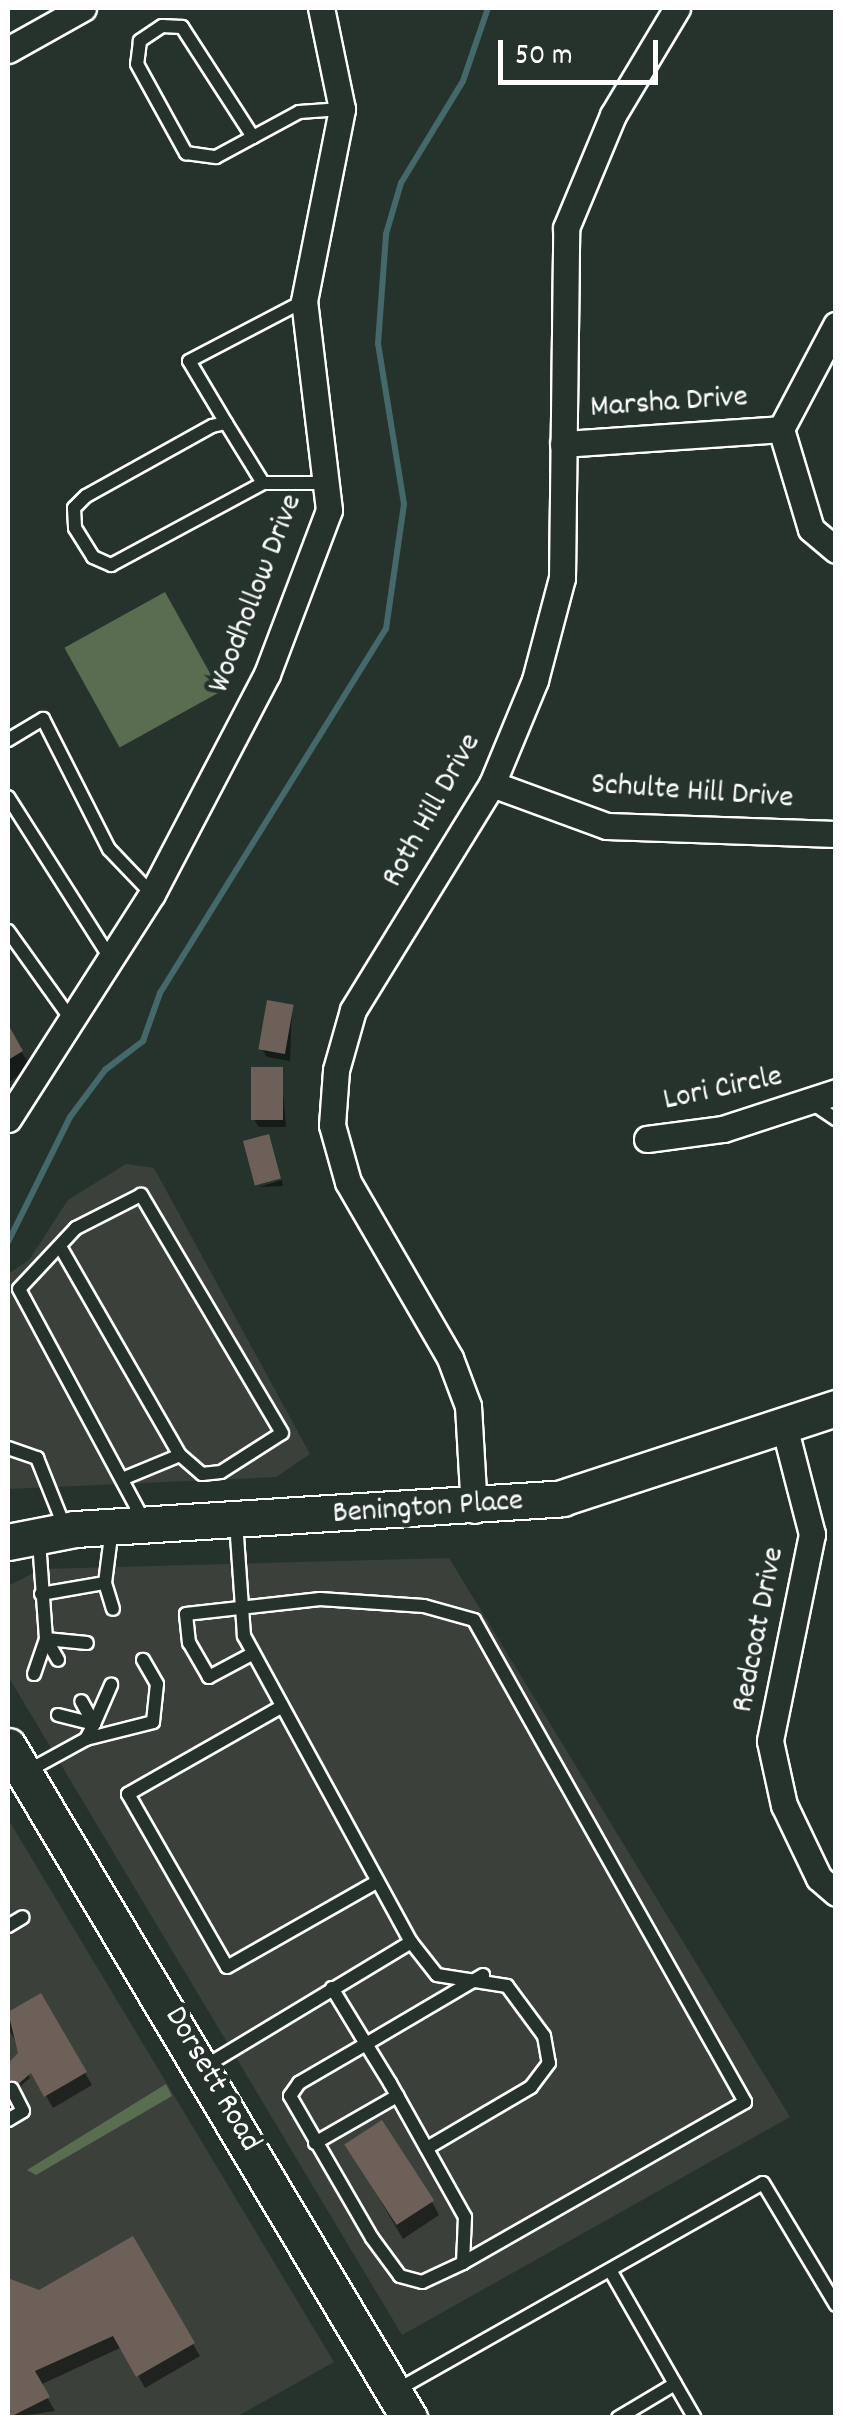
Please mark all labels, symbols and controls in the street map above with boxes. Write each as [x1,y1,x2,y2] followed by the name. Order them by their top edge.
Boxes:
[503,20,663,82] scale bar
[515,36,573,79] text: 50 m
[589,379,749,429] street label: Marsha Drive
[201,489,313,699] street label: Woodhollow Drive
[375,727,491,895] street label: Roth Hill Drive
[590,767,794,819] street label: Schulte Hill Drive
[660,1059,786,1121] street label: Lori Circle
[331,1483,525,1535] street label: Benington Place
[725,1544,795,1716] street label: Redcoat Drive
[154,2001,268,2159] street label: Dorsett Road

